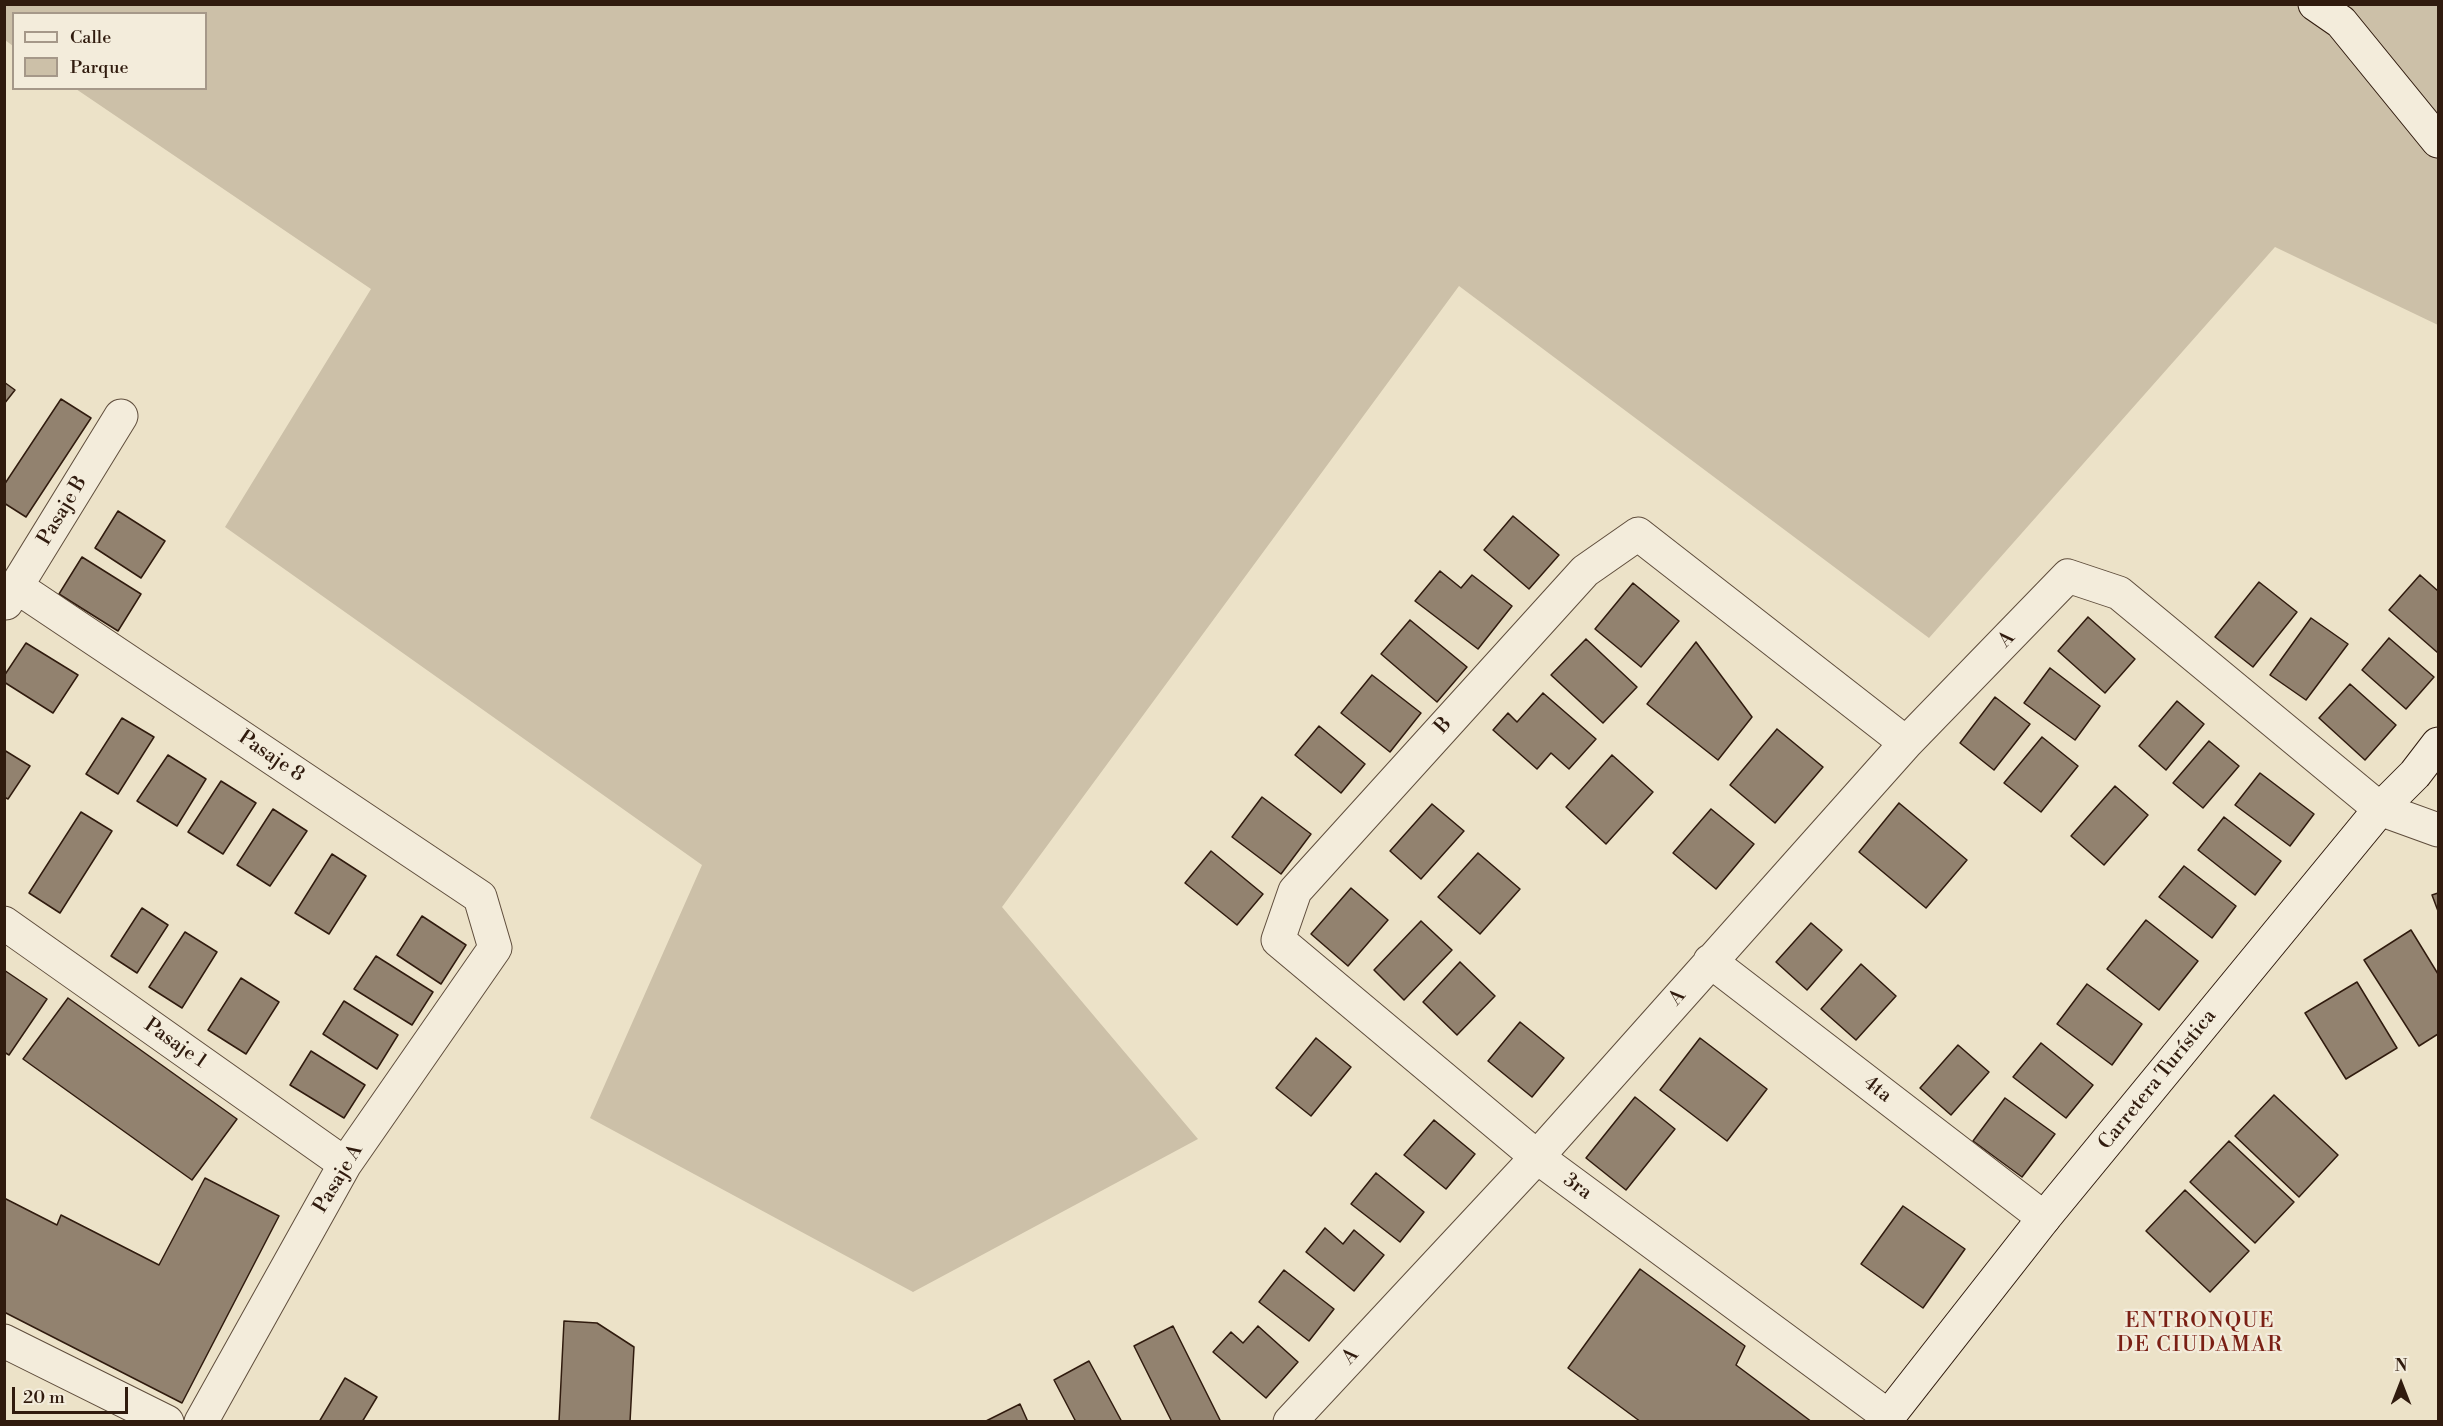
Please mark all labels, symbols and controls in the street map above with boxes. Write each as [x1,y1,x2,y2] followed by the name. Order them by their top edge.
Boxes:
[12,12,207,90] legend
[70,26,111,49] text: Calle
[70,56,129,79] text: Parque
[33,472,93,550] street label: Pasaje B
[1994,627,2020,653] street label: A
[1430,713,1458,739] street label: B
[233,726,309,788] street label: Pasaje 8
[1664,985,1692,1011] street label: A
[2094,1005,2222,1155] street label: Carretera Turística
[139,1014,211,1074] street label: Pasaje 1
[1858,1071,1896,1109] street label: 4ta
[309,1140,369,1218] street label: Pasaje A
[1558,1169,1596,1205] street label: 3ra
[2117,1309,2283,1359] district label: ENTRONQUE DE CIUDAMAR
[1338,1344,1364,1370] street label: A
[2371,1354,2431,1414] north arrow
[2395,1356,2407,1376] text: N
[15,1375,130,1413] scale bar
[23,1386,65,1409] text: 20 m

